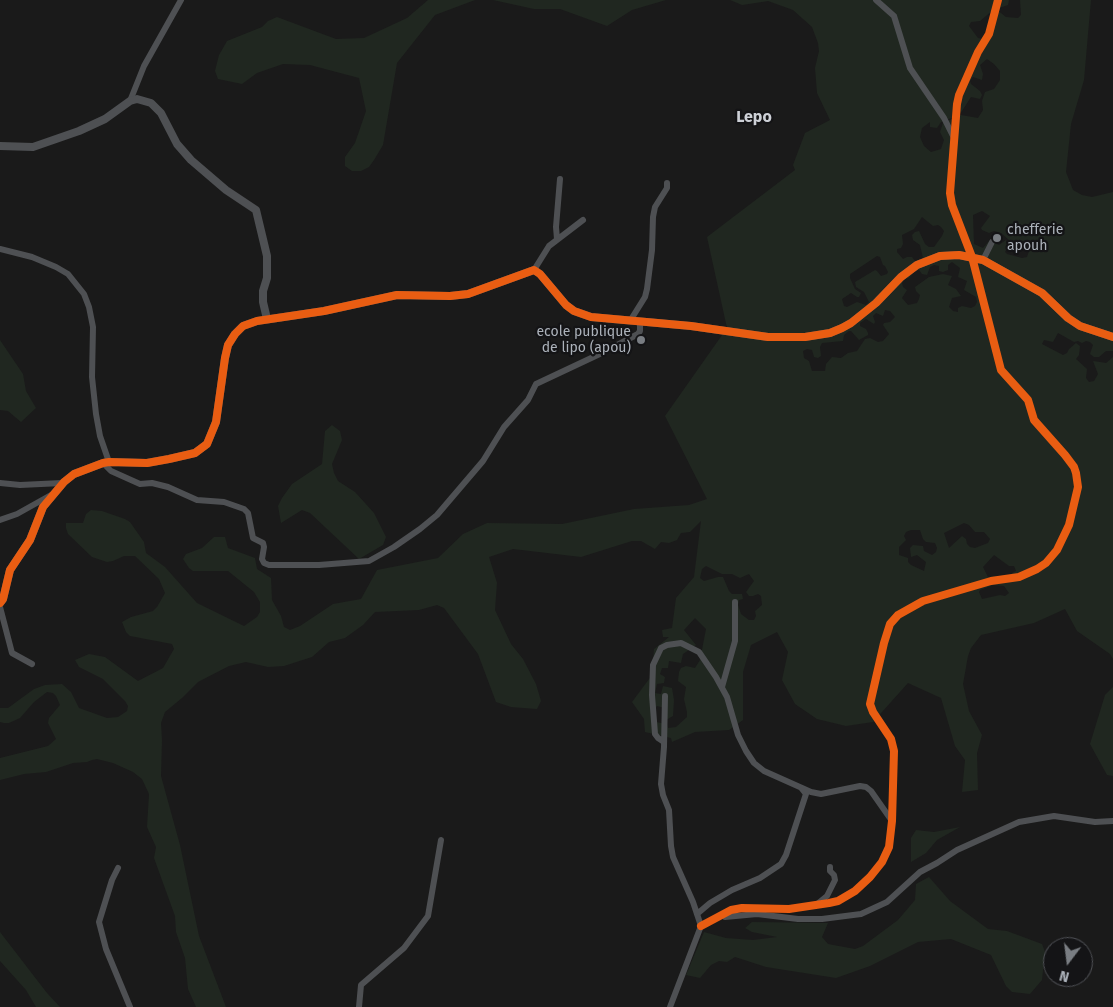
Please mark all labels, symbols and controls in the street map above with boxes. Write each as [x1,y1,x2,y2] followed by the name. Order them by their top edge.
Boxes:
[736,108,772,128] district label: Lepo
[1007,222,1063,254] place label: chefferie apouh
[991,232,1003,244] marker: chefferie apouh
[536,324,631,357] place label: ecole publique de lipo (apou)
[635,334,647,346] marker: ecole publique de lipo (apou)
[1043,937,1093,987] north arrow
[1058,967,1071,985] text: N

